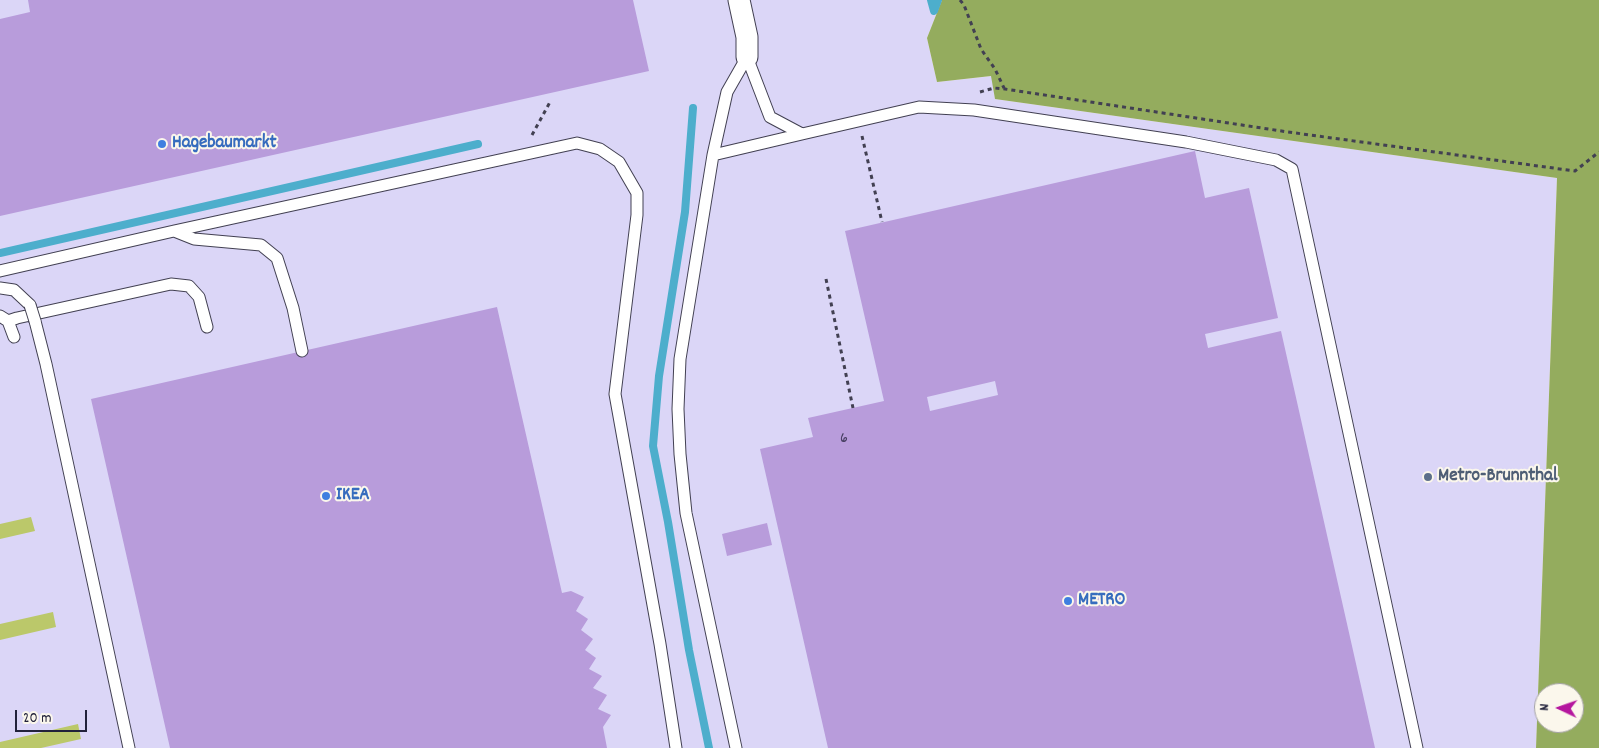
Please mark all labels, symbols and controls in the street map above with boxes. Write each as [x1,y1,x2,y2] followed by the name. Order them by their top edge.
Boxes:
[172,133,276,155] place label: Hagebaumarkt
[156,138,168,150] marker: Hagebaumarkt
[840,430,848,450] house number: 6
[1438,466,1557,488] place label: Metro-Brunnthal
[1422,471,1434,483] marker: Metro-Brunnthal
[336,485,370,507] place label: IKEA
[320,490,332,502] marker: IKEA
[1078,590,1126,612] place label: METRO
[1062,595,1074,607] marker: METRO
[1534,683,1584,733] north arrow
[18,700,90,732] scale bar
[1535,703,1555,711] text: N
[23,708,51,730] text: 20 m

